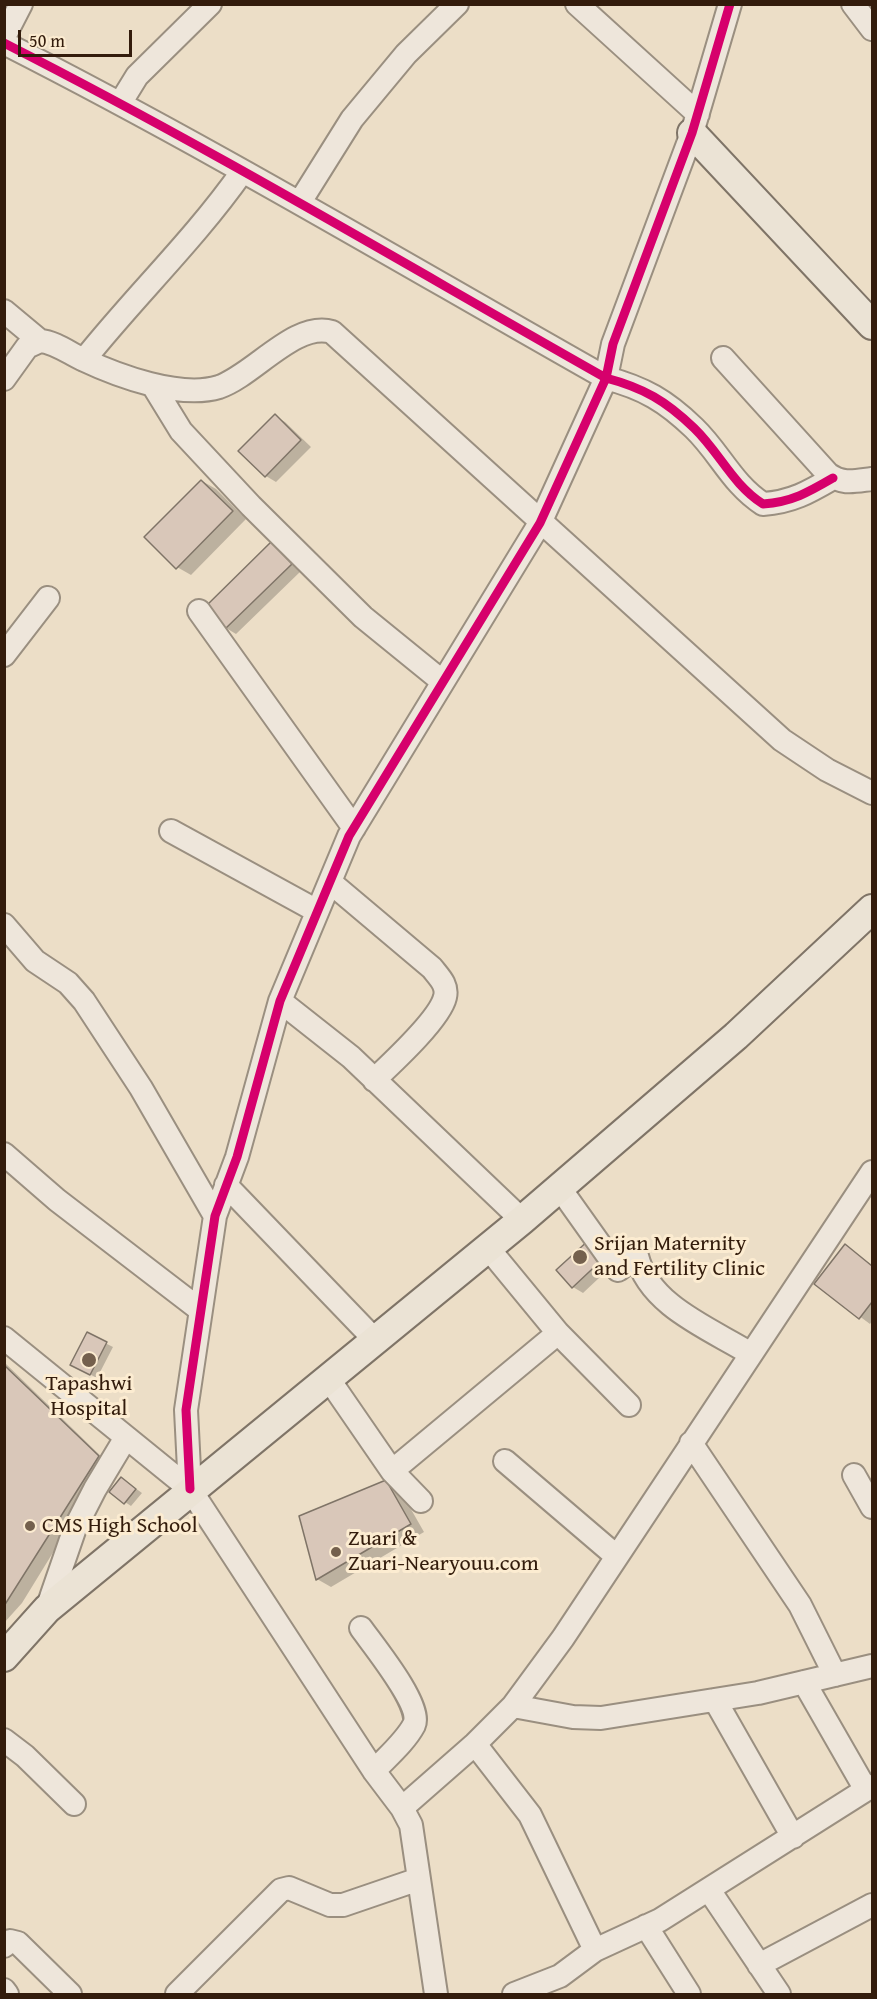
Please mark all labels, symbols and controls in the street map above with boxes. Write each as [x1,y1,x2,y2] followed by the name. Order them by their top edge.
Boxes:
[21,18,135,56] scale bar
[29,27,65,54] text: 50 m
[594,1231,765,1282] place label: Srijan Maternity and Fertility Clinic
[571,1248,589,1266] marker: Srijan Maternity and Fertility Clinic
[80,1351,98,1369] marker: Tapashwi Hospital
[45,1371,133,1422] place label: Tapashwi Hospital
[42,1513,198,1539] place label: CMS High School
[23,1519,37,1533] marker: CMS High School
[348,1526,539,1578] place label: Zuari & Zuari-Nearyouu.com
[329,1545,343,1559] marker: Zuari & Zuari-Nearyouu.com

